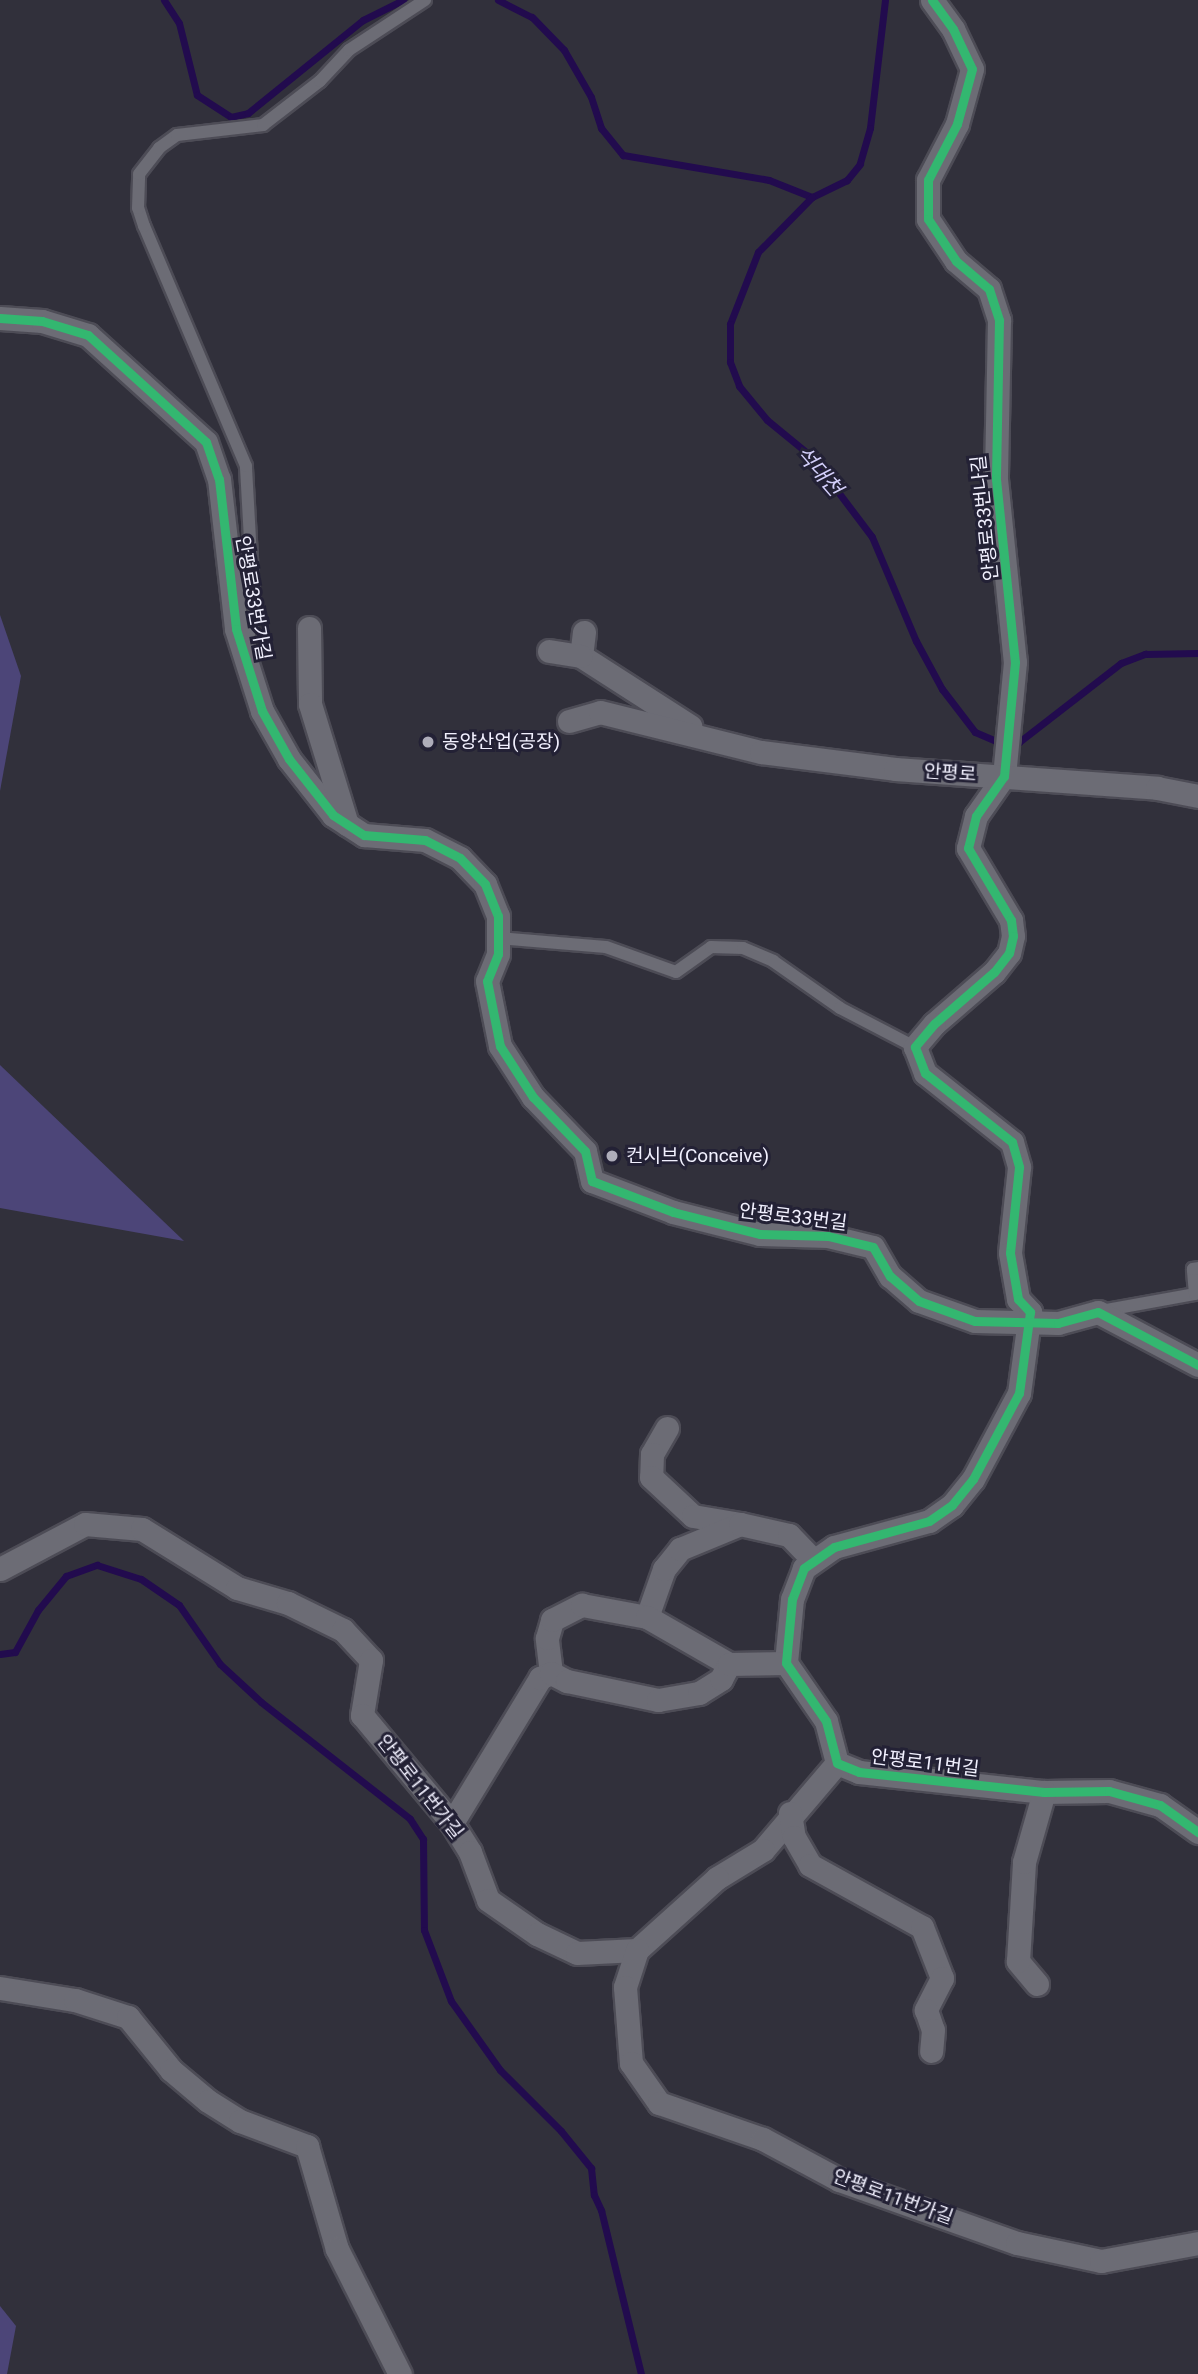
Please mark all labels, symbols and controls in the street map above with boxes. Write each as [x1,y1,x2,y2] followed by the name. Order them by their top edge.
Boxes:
[790,441,848,501] water label: 석대천
[967,454,1003,582] street label: 안평로33번나길
[231,534,275,662] street label: 안평로33번가길
[442,731,560,753] place label: 동양산업(공장)
[420,734,436,750] marker: 동양산업(공장)
[923,760,977,786] street label: 안평로
[626,1145,769,1167] place label: 컨시브(Conceive)
[604,1148,620,1164] marker: 컨시브(Conceive)
[738,1199,848,1235] street label: 안평로33번길
[372,1730,468,1844] street label: 안평로11번가길
[870,1745,980,1781] street label: 안평로11번길
[830,2165,956,2229] street label: 안평로11번가길

